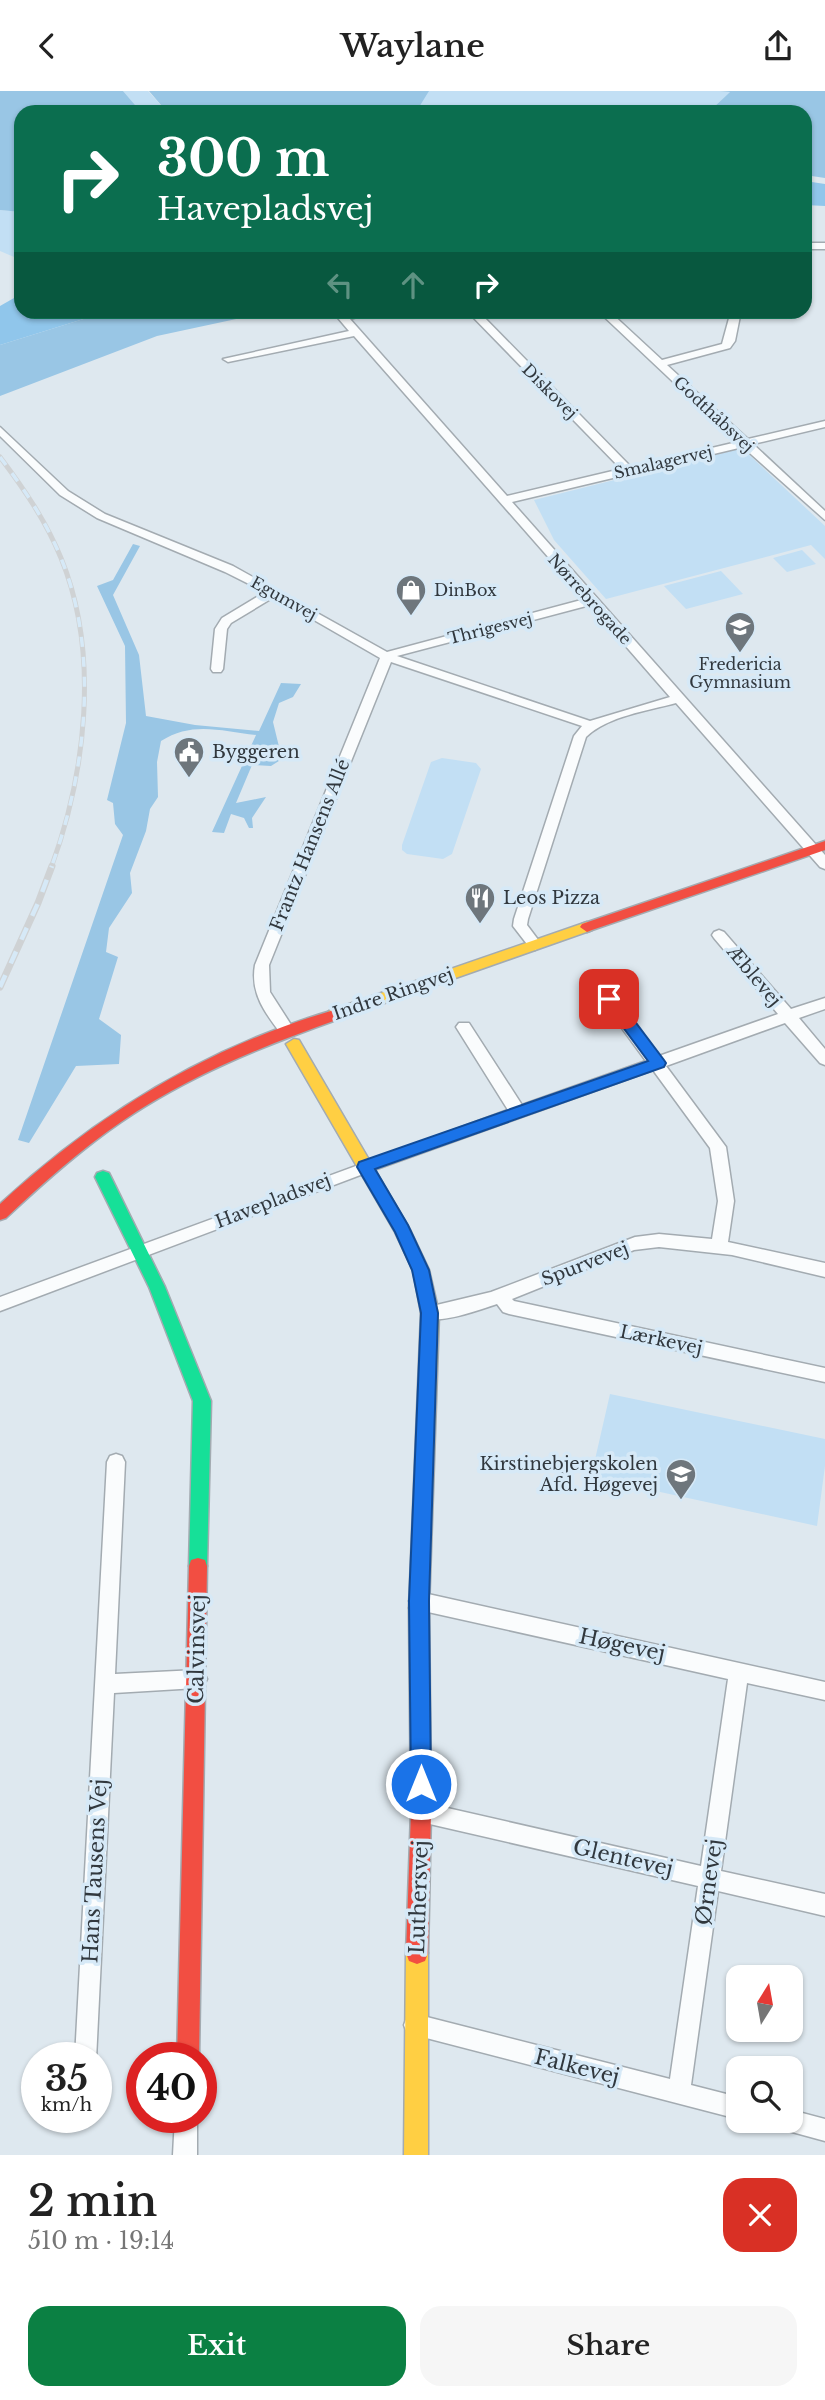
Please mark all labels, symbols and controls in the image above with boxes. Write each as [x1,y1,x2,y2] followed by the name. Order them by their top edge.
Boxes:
[340,26,485,66] text: Waylane
[28,27,66,65] icon: back
[759,27,797,65] icon: share
[157,128,329,189] text: 300 m
[42,133,133,224] icon: right
[157,189,373,229] text: Havepladsvej
[321,266,359,304] icon: left
[394,266,432,304] icon: ahead
[467,266,505,304] icon: right
[518,359,582,423] street label: Diskovej
[670,372,758,456] street label: Godthåbsvej
[612,441,714,483] street label: Smalagervej
[544,549,636,649] street label: Nørrebrogade
[248,572,320,624] street label: Egumvej
[394,573,428,617] shop icon: DinBox
[434,580,497,600] place label: DinBox
[446,608,534,648] street label: Thrigesvej
[723,610,757,654] school or university icon: Fredericia Gymnasium
[689,654,791,692] place label: Fredericia Gymnasium
[172,735,206,779] public building icon: Byggeren
[212,741,300,763] place label: Byggeren
[265,756,355,934] street label: Frantz Hansens Allé
[463,881,497,925] restaurant icon: Leos Pizza
[503,887,600,909] place label: Leos Pizza
[721,940,786,1011] street label: Æblevej
[330,963,456,1025] street label: Indre Ringvej
[579,969,639,1029] pin
[590,980,628,1018] icon: arrive
[212,1169,334,1233] street label: Havepladsvej
[538,1237,632,1291] street label: Spurvevej
[618,1321,704,1359] street label: Lærkevej
[480,1453,658,1496] place label: Kirstinebjergskolen Afd. Høgevej
[664,1457,698,1501] school or university icon: Kirstinebjergskolen Afd. Høgevej
[183,1594,211,1704] street label: Calvinsvej
[576,1623,668,1667] street label: Høgevej
[384,1747,458,1821] position arrow
[77,1778,113,1964] street label: Hans Tausens Vej
[570,1834,676,1882] street label: Glentevej
[690,1837,728,1927] street label: Ørnevej
[404,1840,434,1954] street label: Luthersvej
[726,1965,803,2042] north arrow
[726,1965,803,2133] map controls
[126,2042,217,2133] speed limit sign: 40
[532,2044,622,2090] street label: Falkevej
[726,2056,803,2133] button: search
[45,2057,88,2100] text: 35
[41,2094,92,2116] text: km/h
[28,2175,157,2227] text: 2 min
[723,2178,797,2252] button: close
[28,2227,174,2255] text: 510 m · 19:14
[28,2306,406,2386] button: Exit
[420,2306,797,2386] button: Share

